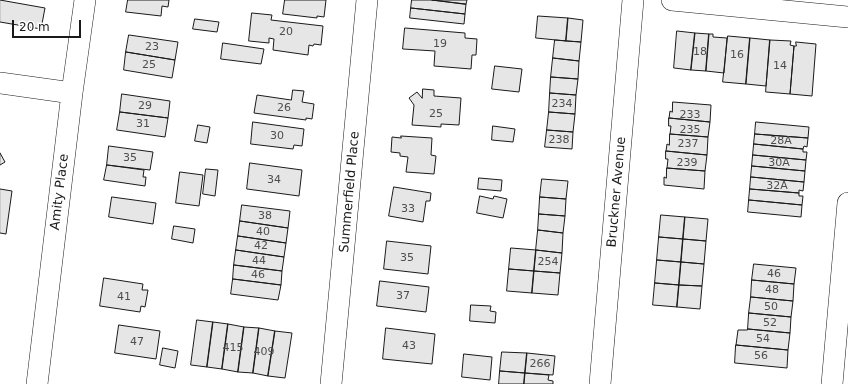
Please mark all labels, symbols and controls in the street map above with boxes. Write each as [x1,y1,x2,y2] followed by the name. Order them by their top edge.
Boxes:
[14,12,83,38] scale bar
[19,20,50,34] text: 20 m
[279,25,293,39] house number: 20
[433,37,447,51] house number: 19
[145,40,159,54] house number: 23
[693,45,707,59] house number: 18
[730,48,744,62] house number: 16
[142,58,156,72] house number: 25
[773,59,787,73] house number: 14
[552,97,572,111] house number: 234
[138,99,152,113] house number: 29
[277,101,291,115] house number: 26
[429,107,443,121] house number: 25
[680,108,700,122] house number: 233
[136,117,150,131] house number: 31
[680,123,700,137] house number: 235
[270,129,284,143] house number: 30
[337,131,363,253] street label: Summerfield Place
[549,133,569,147] house number: 238
[770,134,792,148] house number: 28A
[604,136,630,248] street label: Bruckner Avenue
[678,137,698,151] house number: 237
[123,151,137,165] house number: 35
[48,153,72,231] street label: Amity Place
[677,156,697,170] house number: 239
[768,156,790,170] house number: 30A
[267,173,281,187] house number: 34
[766,179,788,193] house number: 32A
[401,202,415,216] house number: 33
[258,209,272,223] house number: 38
[256,225,270,239] house number: 40
[254,239,268,253] house number: 42
[400,251,414,265] house number: 35
[252,254,266,268] house number: 44
[538,255,558,269] house number: 254
[767,267,781,281] house number: 46
[251,268,265,282] house number: 46
[765,283,779,297] house number: 48
[396,289,410,303] house number: 37
[117,290,131,304] house number: 41
[764,300,778,314] house number: 50
[763,316,777,330] house number: 52
[756,332,770,346] house number: 54
[130,335,144,349] house number: 47
[402,339,416,353] house number: 43
[223,341,243,355] house number: 415
[254,345,274,359] house number: 409
[754,349,768,363] house number: 56
[530,357,550,371] house number: 266

